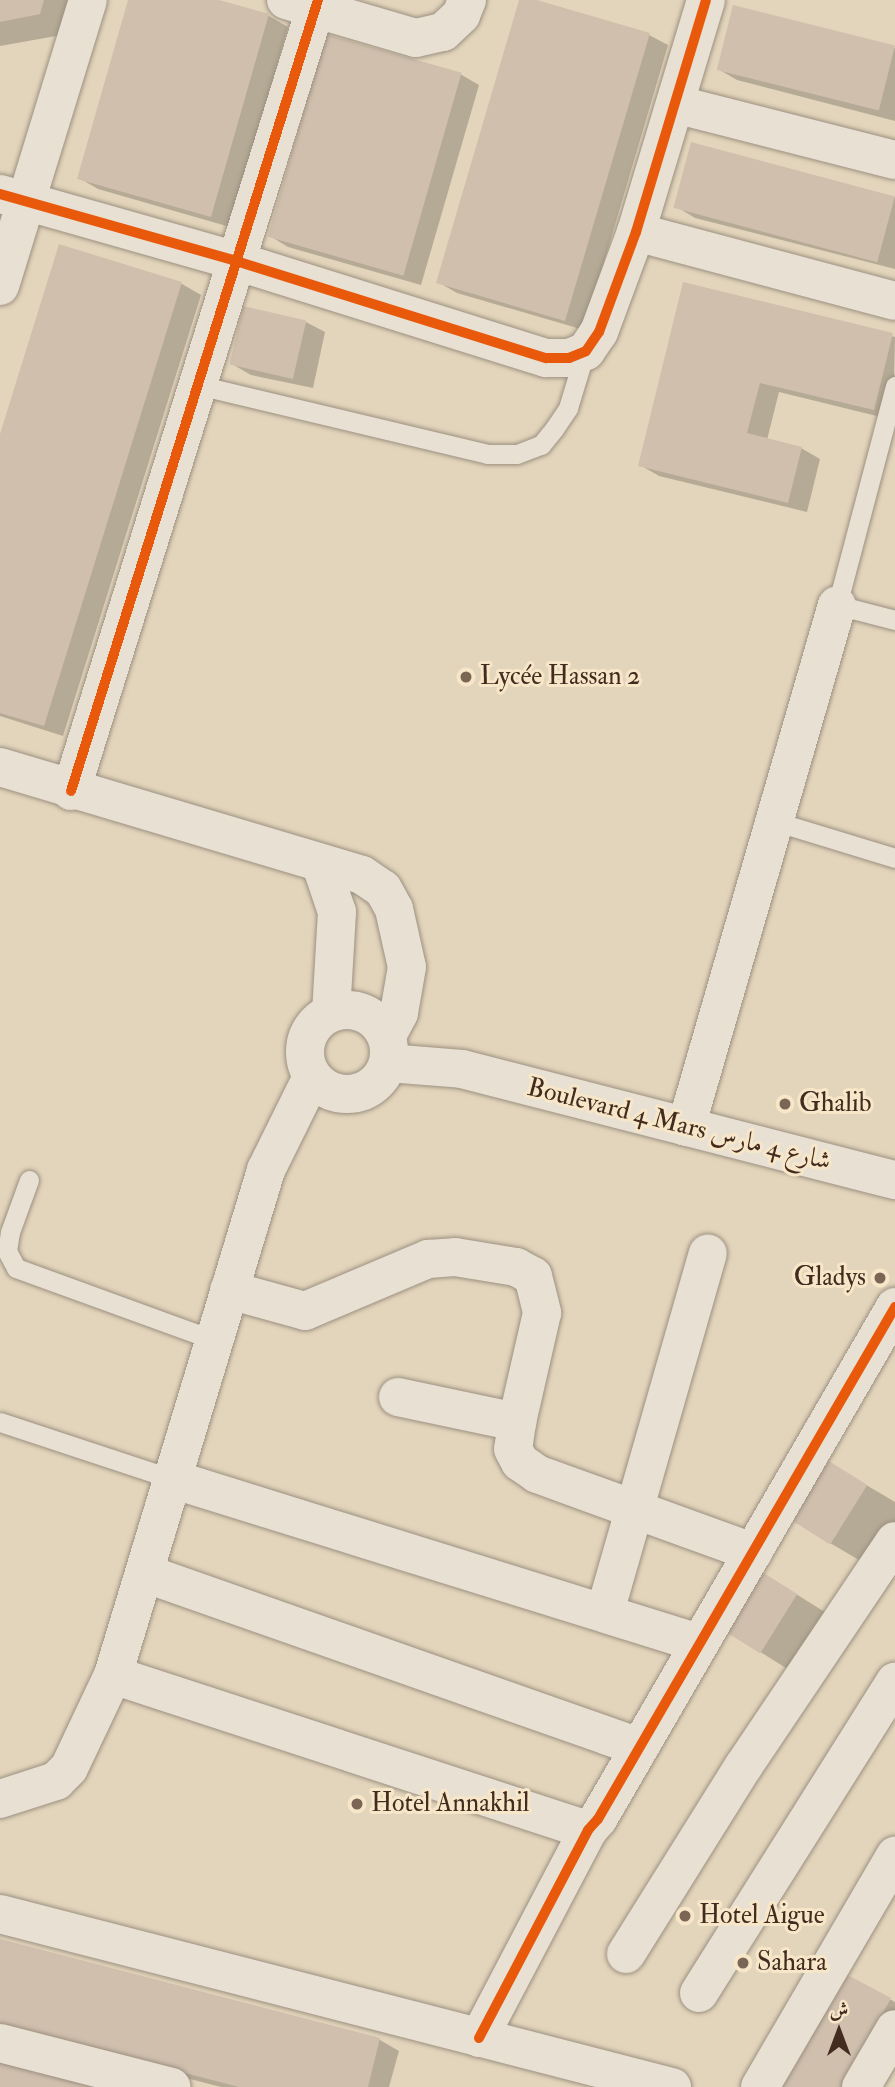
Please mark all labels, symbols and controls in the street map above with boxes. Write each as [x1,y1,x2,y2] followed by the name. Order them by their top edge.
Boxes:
[480,661,640,693] place label: Lycée Hassan 2
[458,669,474,685] marker: Lycée Hassan 2
[524,1072,834,1178] street label: Boulevard 4 Mars شارع 4 مارس
[799,1088,871,1120] place label: Ghalib
[777,1096,793,1112] marker: Ghalib
[794,1262,866,1294] place label: Gladys
[872,1270,888,1286] marker: Gladys
[371,1788,529,1820] place label: Hotel Annakhil
[349,1796,365,1812] marker: Hotel Annakhil
[699,1900,825,1932] place label: Hotel Aigue
[677,1908,693,1924] marker: Hotel Aigue
[757,1947,827,1979] place label: Sahara
[735,1955,751,1971] marker: Sahara
[804,1996,874,2066] north arrow
[830,1998,848,2022] text: ش

